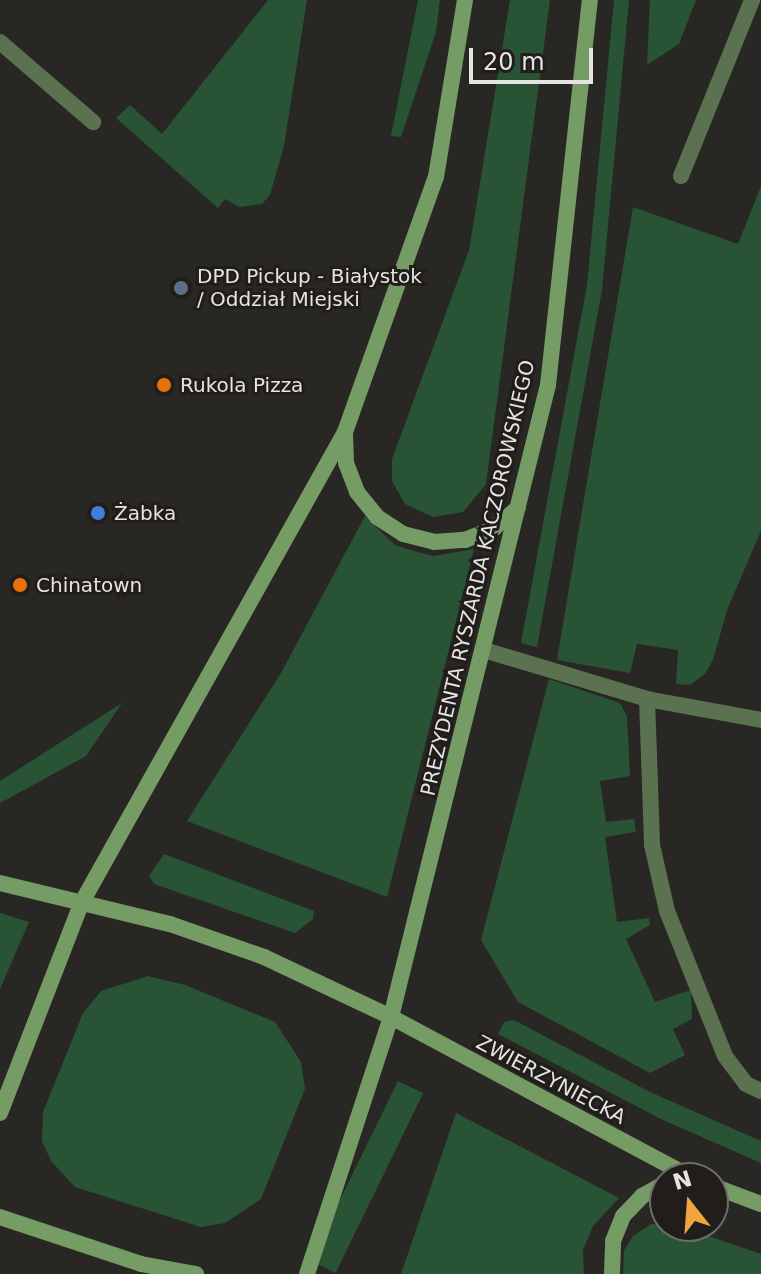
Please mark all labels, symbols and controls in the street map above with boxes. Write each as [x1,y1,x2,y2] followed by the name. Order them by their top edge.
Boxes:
[473,32,597,82] scale bar
[483,48,545,76] text: 20 m
[197,264,422,311] place label: DPD Pickup - Białystok / Oddział Miejski
[172,279,190,297] marker: DPD Pickup - Białystok / Oddział Miejski
[416,358,540,798] street label: PREZYDENTA RYSZARDA KACZOROWSKIEGO
[180,373,303,397] place label: Rukola Pizza
[155,376,173,394] marker: Rukola Pizza
[114,501,176,525] place label: Żabka
[89,504,107,522] marker: Żabka
[36,573,142,597] place label: Chinatown
[11,576,29,594] marker: Chinatown
[472,1031,630,1129] street label: ZWIERZYNIECKA
[649,1162,729,1242] north arrow
[670,1166,695,1195] text: N

